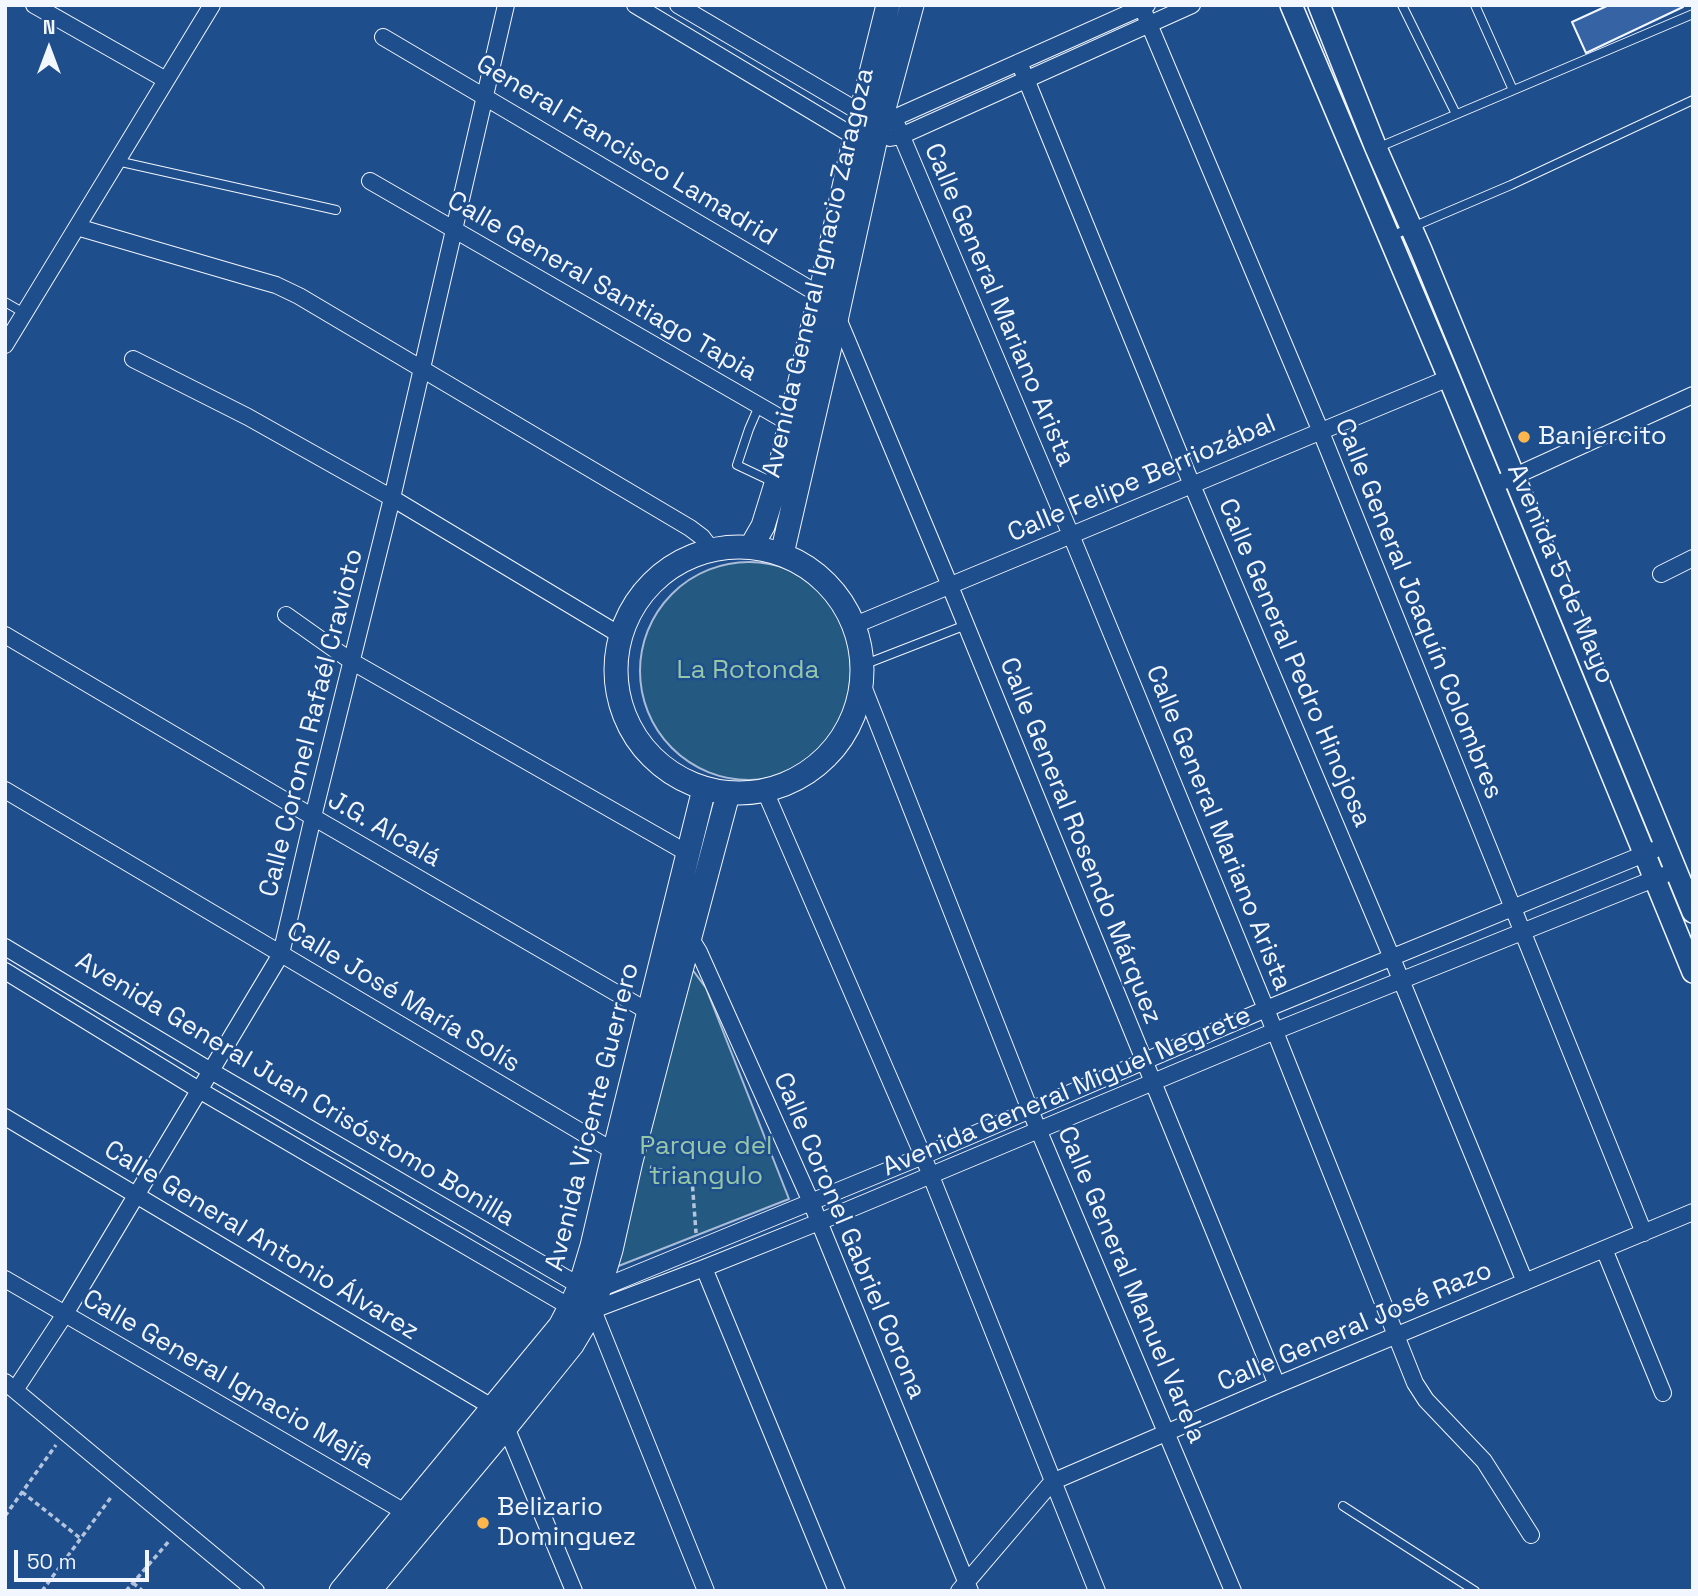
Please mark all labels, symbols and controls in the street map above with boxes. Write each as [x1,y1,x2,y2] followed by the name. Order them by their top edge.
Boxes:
[14,14,84,84] north arrow
[43,15,55,40] text: N
[470,49,782,253] street label: General Francisco Lamadrid
[757,65,881,481] street label: Avenida General Ignacio Zaragoza
[917,139,1081,471] street label: Calle General Mariano Arista
[442,185,762,389] street label: Calle General Santiago Tapia
[1003,408,1281,550] street label: Calle Felipe Berriozábal
[1327,414,1509,804] street label: Calle General Joaquín Colombres
[1538,421,1667,453] place label: Banjercito
[1516,429,1532,445] marker: Banjercito
[1500,459,1620,689] street label: Avenida 5 de Mayo
[1211,494,1377,832] street label: Calle General Pedro Hinojosa
[254,546,370,900] street label: Calle Coronel Rafaél Cravioto
[992,653,1168,1029] street label: Calle General Rosendo Márquez
[677,655,819,687] park label: La Rotonda
[1138,661,1298,995] street label: Calle General Mariano Arista
[322,785,446,875] street label: J.G. Alcalá
[281,916,525,1080] street label: Calle José María Solís
[70,946,520,1234] street label: Avenida General Juan Crisóstomo Bonilla
[540,960,646,1274] street label: Avenida Vicente Guerrero
[878,1000,1256,1184] street label: Avenida General Miguel Negrete
[766,1068,932,1404] street label: Calle Coronel Gabriel Corona
[1050,1122,1212,1448] street label: Calle General Manuel Varela
[640,1131,772,1192] park label: Parque del triangulo
[98,1135,424,1347] street label: Calle General Antonio Álvarez
[1213,1255,1497,1399] street label: Calle General José Razo
[77,1284,379,1476] street label: Calle General Ignacio Mejía
[497,1492,636,1554] place label: Belizario Dominguez
[475,1515,491,1531] marker: Belizario Dominguez
[18,1536,152,1580] scale bar
[27,1548,77,1575] text: 50 m

